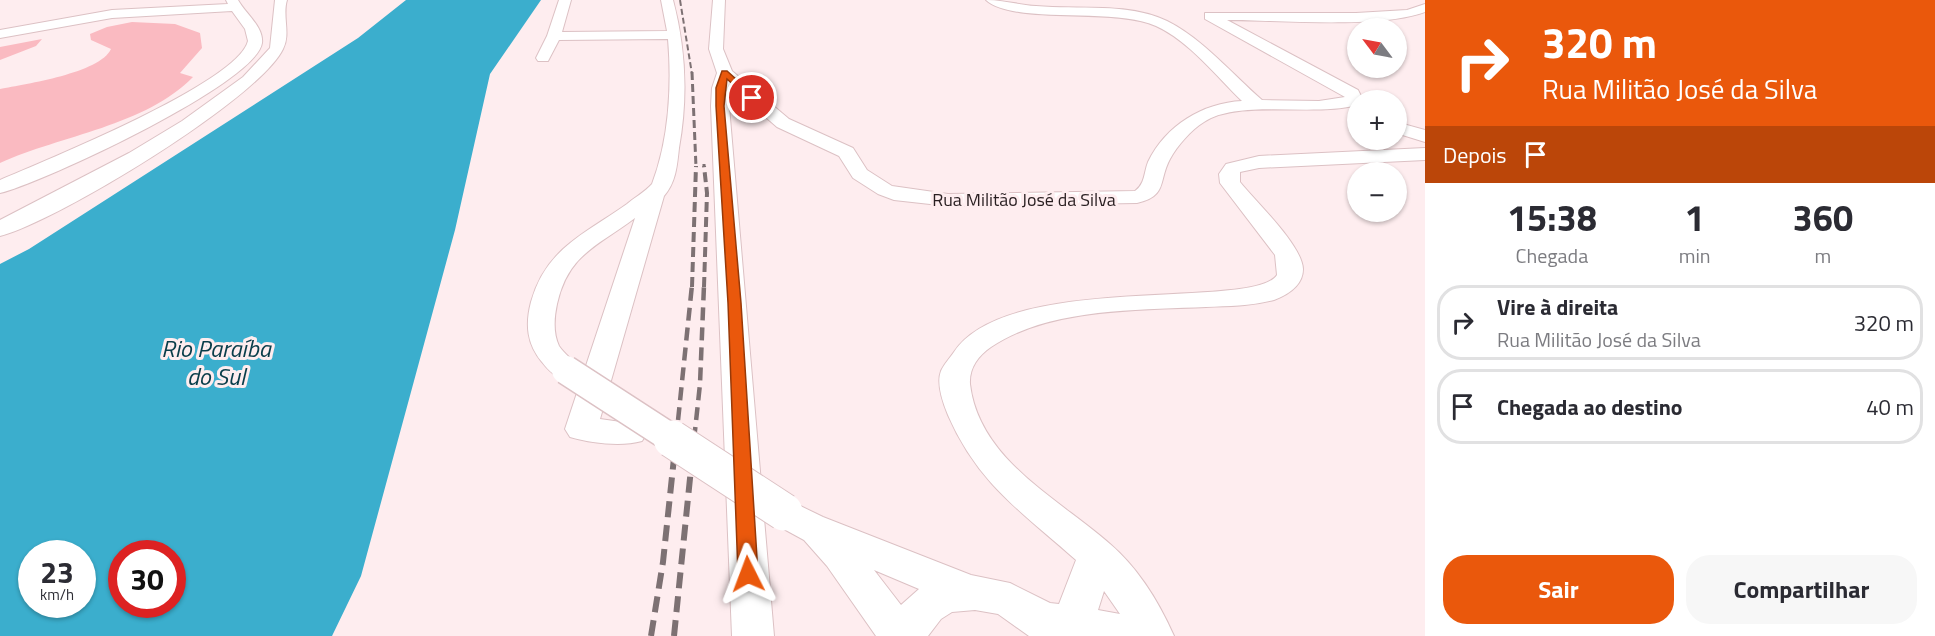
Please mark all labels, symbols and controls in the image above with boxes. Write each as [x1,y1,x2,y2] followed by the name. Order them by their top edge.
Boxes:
[1542,10,1657,74] text: 320 m
[1347,18,1407,78] north arrow
[1347,18,1407,222] map controls
[1443,24,1521,102] icon: right
[1542,68,1817,109] text: Rua Militão José da Silva
[726,72,777,123] pin
[735,81,768,114] icon: arrive
[1347,90,1407,150] button: +
[1443,138,1507,172] text: Depois
[1519,138,1552,171] icon: arrive
[1347,162,1407,222] button: −
[932,186,1116,213] street label: Rua Militão José da Silva
[1507,190,1597,245] text: 15:38
[1685,190,1705,245] text: 1
[1793,190,1853,245] text: 360
[1516,240,1588,271] text: Chegada
[1679,240,1711,271] text: min
[1814,240,1831,271] text: m
[1497,290,1618,324] text: Vire à direita
[1446,306,1479,339] icon: right
[1854,306,1914,340] text: 320 m
[1497,324,1701,355] text: Rua Militão José da Silva
[161,330,273,394] water label: Rio Paraíba do Sul
[1446,390,1479,423] icon: arrive
[1497,390,1683,424] text: Chegada ao destino
[1866,390,1914,424] text: 40 m
[108,540,186,618] speed limit sign: 30
[716,542,780,606] position arrow
[40,549,74,595] text: 23
[1443,555,1674,624] button: Sair
[1686,555,1917,624] button: Compartilhar
[40,583,74,606] text: km/h

